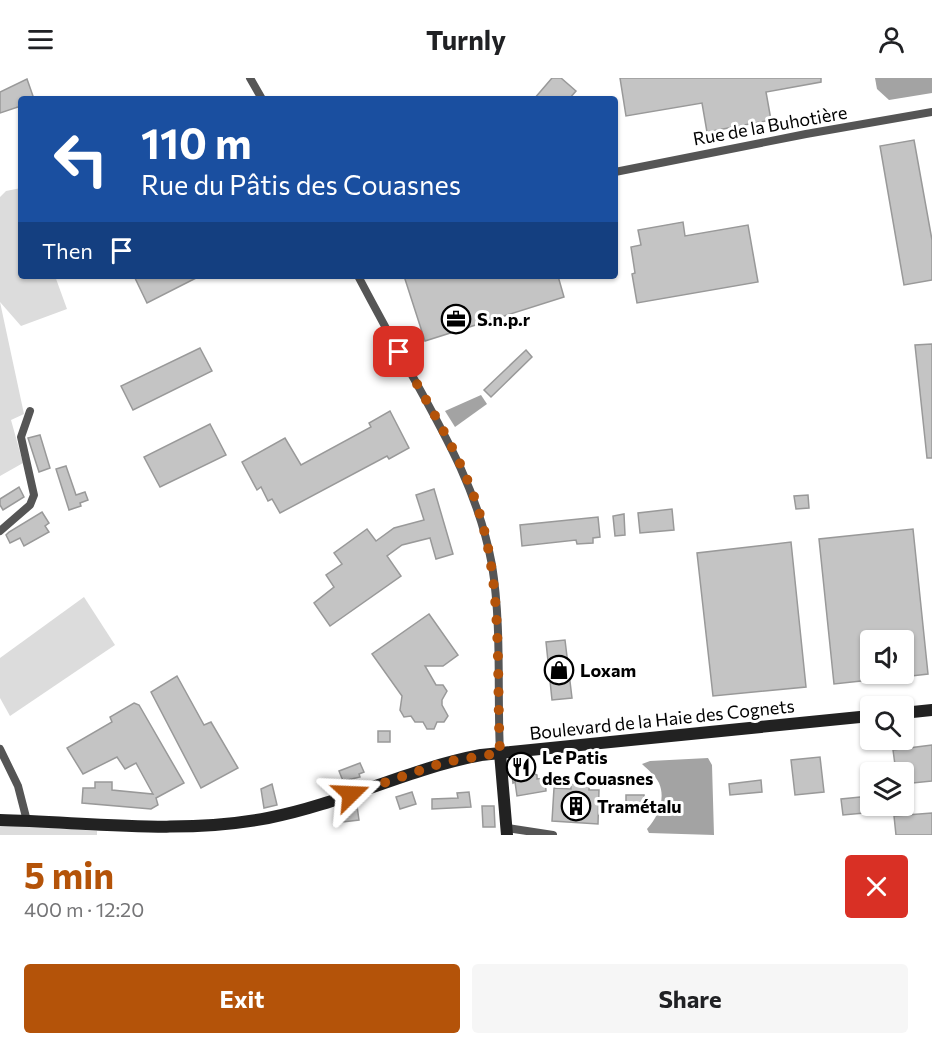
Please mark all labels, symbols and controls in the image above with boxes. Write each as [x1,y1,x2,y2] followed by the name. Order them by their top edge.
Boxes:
[24,23,57,56] icon: menu
[426,23,506,56] text: Turnly
[875,23,908,56] icon: person
[691,101,849,149] street label: Rue de la Buhotière
[141,116,252,168] text: 110 m
[42,120,120,198] icon: left
[141,168,461,201] text: Rue du Pâtis des Couasnes
[105,234,138,267] icon: arrive
[42,237,93,264] text: Then
[440,303,472,335] office icon: S.n.p.r
[477,308,531,330] place label: S.n.p.r
[373,326,424,377] pin
[382,335,415,368] icon: arrive
[860,630,914,816] map controls
[860,630,914,684] button: sound
[543,654,575,686] shop icon: Loxam
[580,659,636,681] place label: Loxam
[528,694,796,744] street label: Boulevard de la Haie des Cognets
[860,696,914,750] button: search
[542,746,653,789] place label: Le Patis des Couasnes
[505,751,537,783] restaurant icon: Le Patis des Couasnes
[319,762,383,826] position arrow
[860,762,914,816] button: layers
[560,790,592,822] building icon: Tramétalu
[597,795,682,817] place label: Tramétalu
[24,852,114,896] text: 5 min
[845,855,908,918] button: close
[24,897,144,921] text: 400 m · 12:20
[24,964,460,1033] button: Exit
[472,964,908,1033] button: Share

